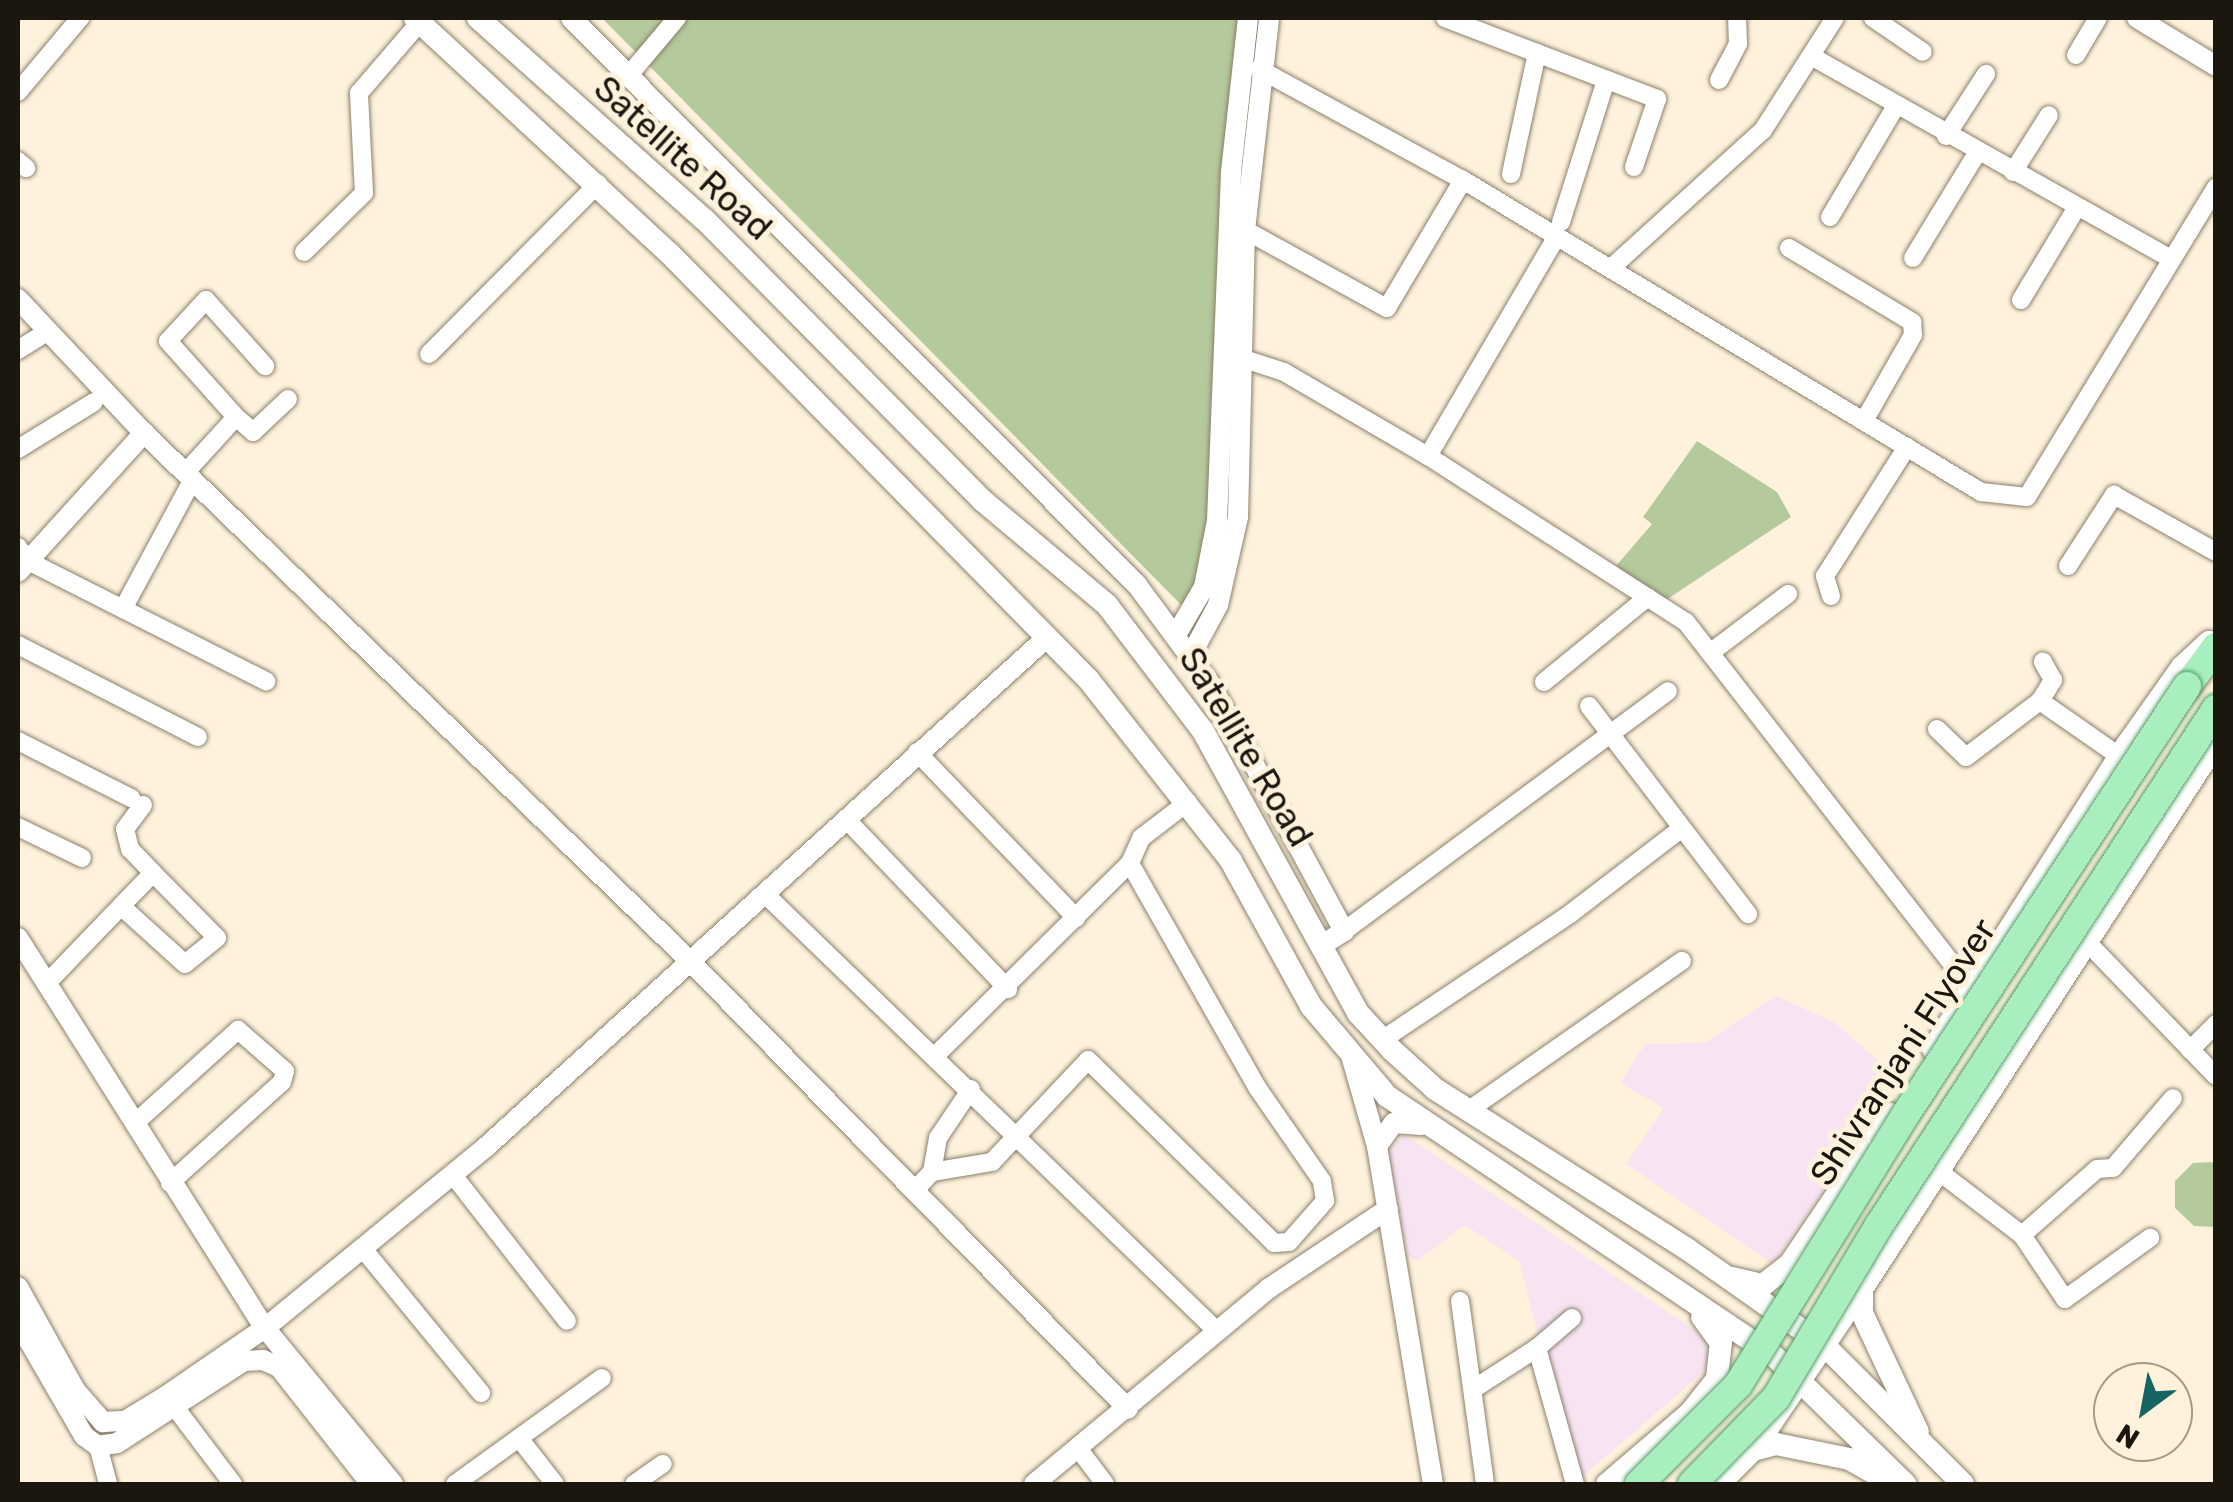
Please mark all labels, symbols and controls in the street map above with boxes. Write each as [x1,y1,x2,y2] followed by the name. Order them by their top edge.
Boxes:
[586,67,780,249] street label: Satellite Road
[1170,640,1322,854] street label: Satellite Road
[1801,911,2005,1193] street label: Shivranjani Flyover
[2093,1362,2193,1462] north arrow
[2111,1417,2145,1456] text: N

